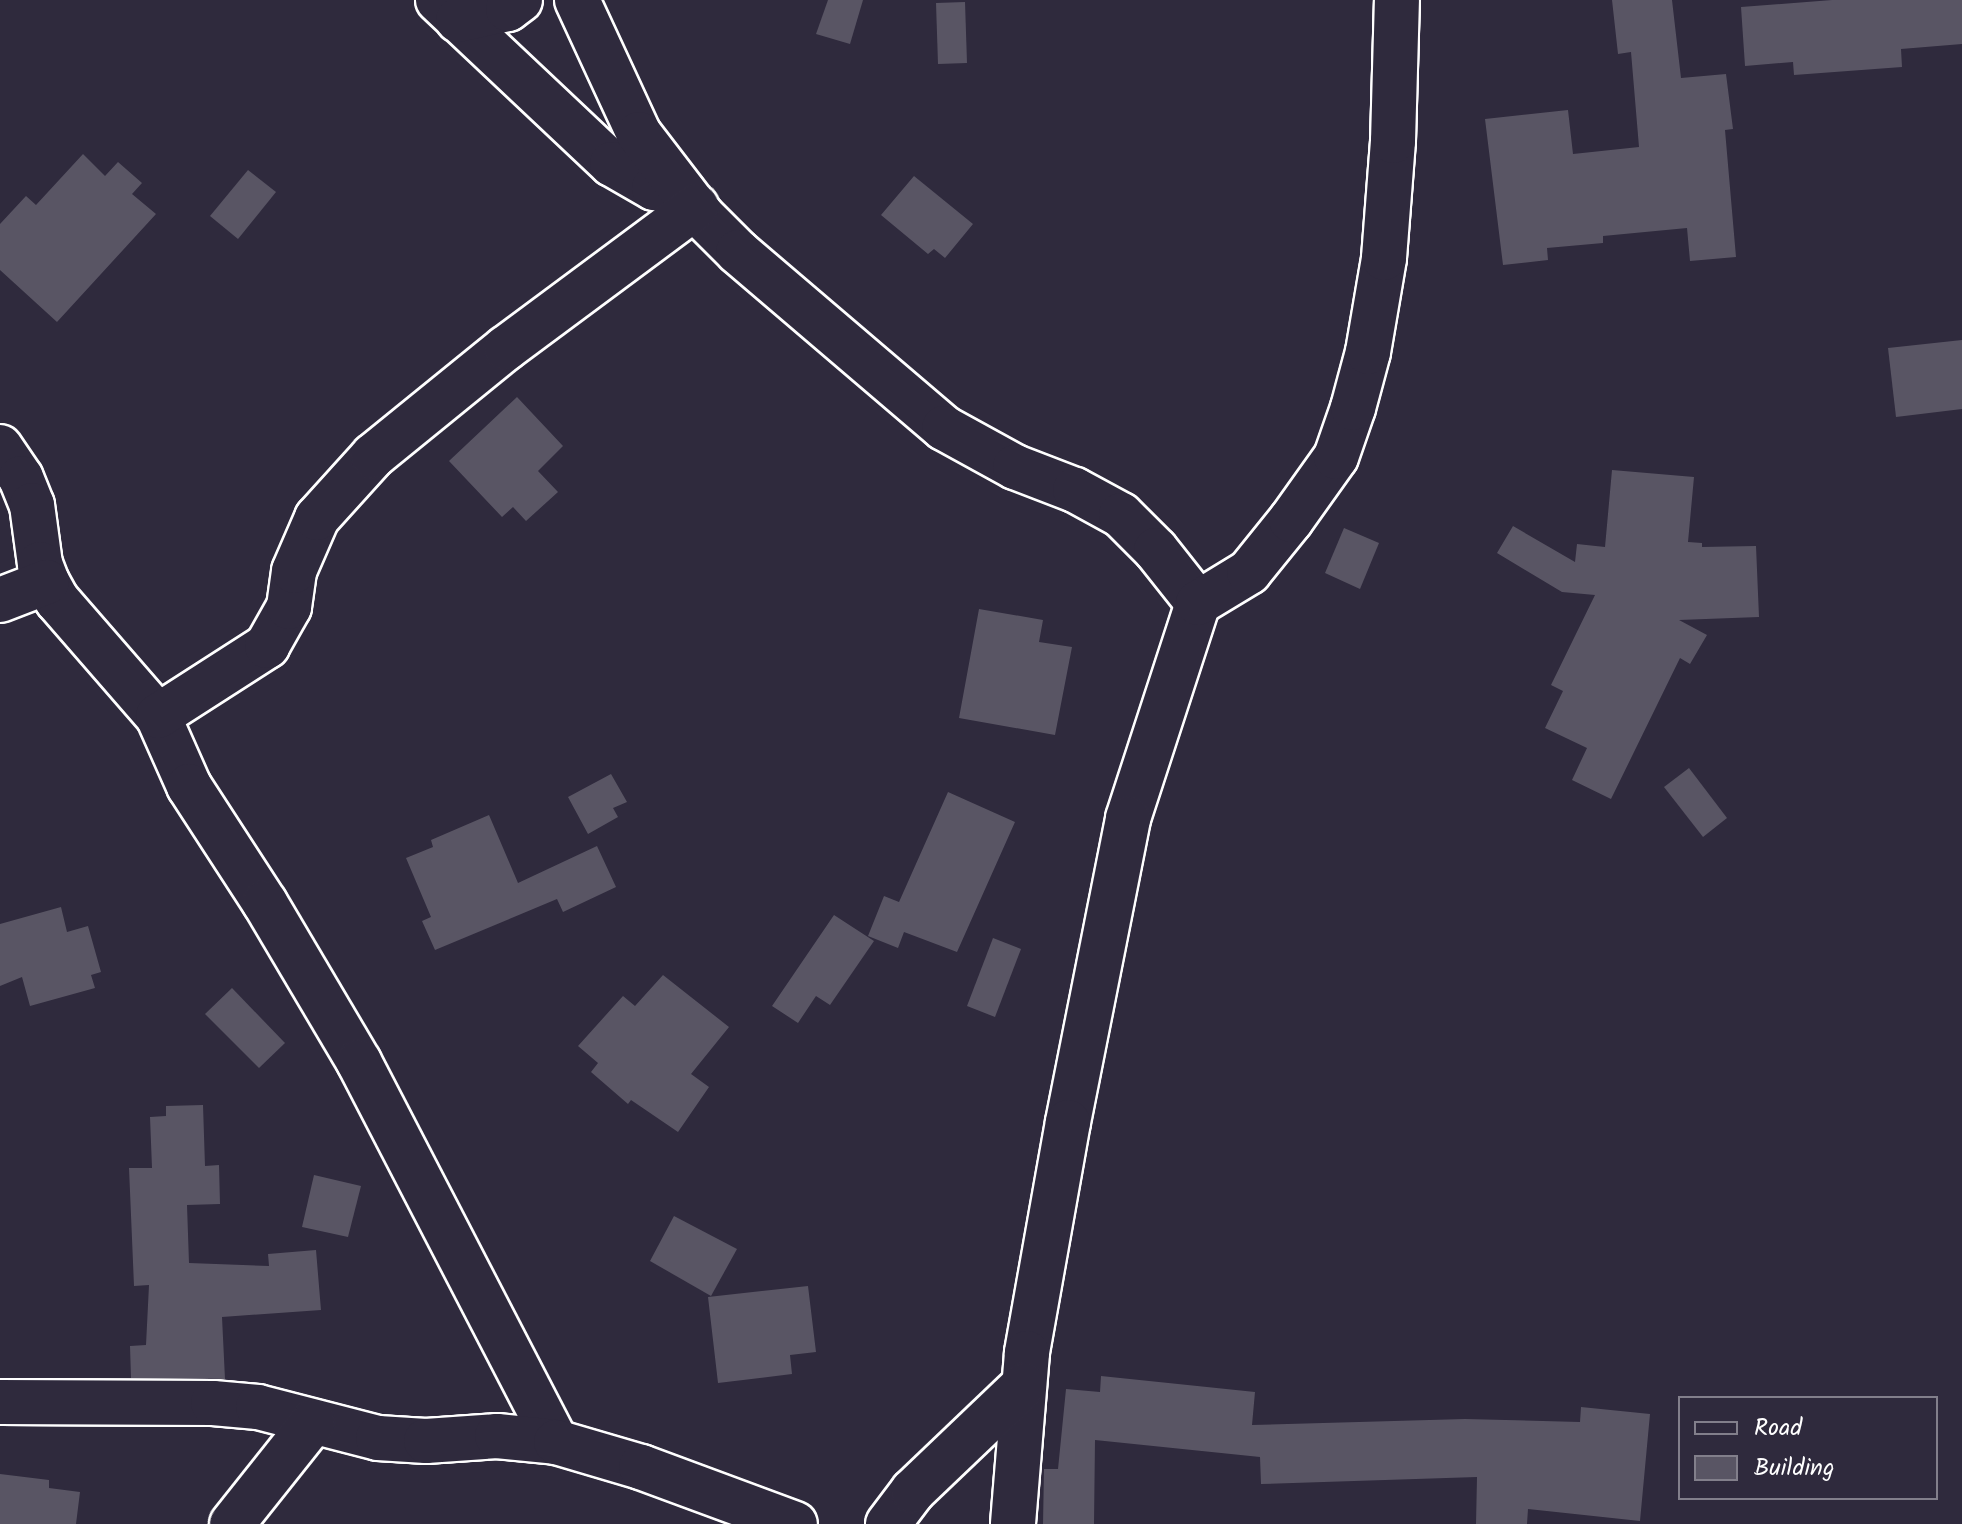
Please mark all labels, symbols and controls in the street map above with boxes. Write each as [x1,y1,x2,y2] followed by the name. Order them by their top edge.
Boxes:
[1678,1396,1938,1500] legend
[1754,1409,1802,1448] text: Road
[1754,1449,1834,1488] text: Building

